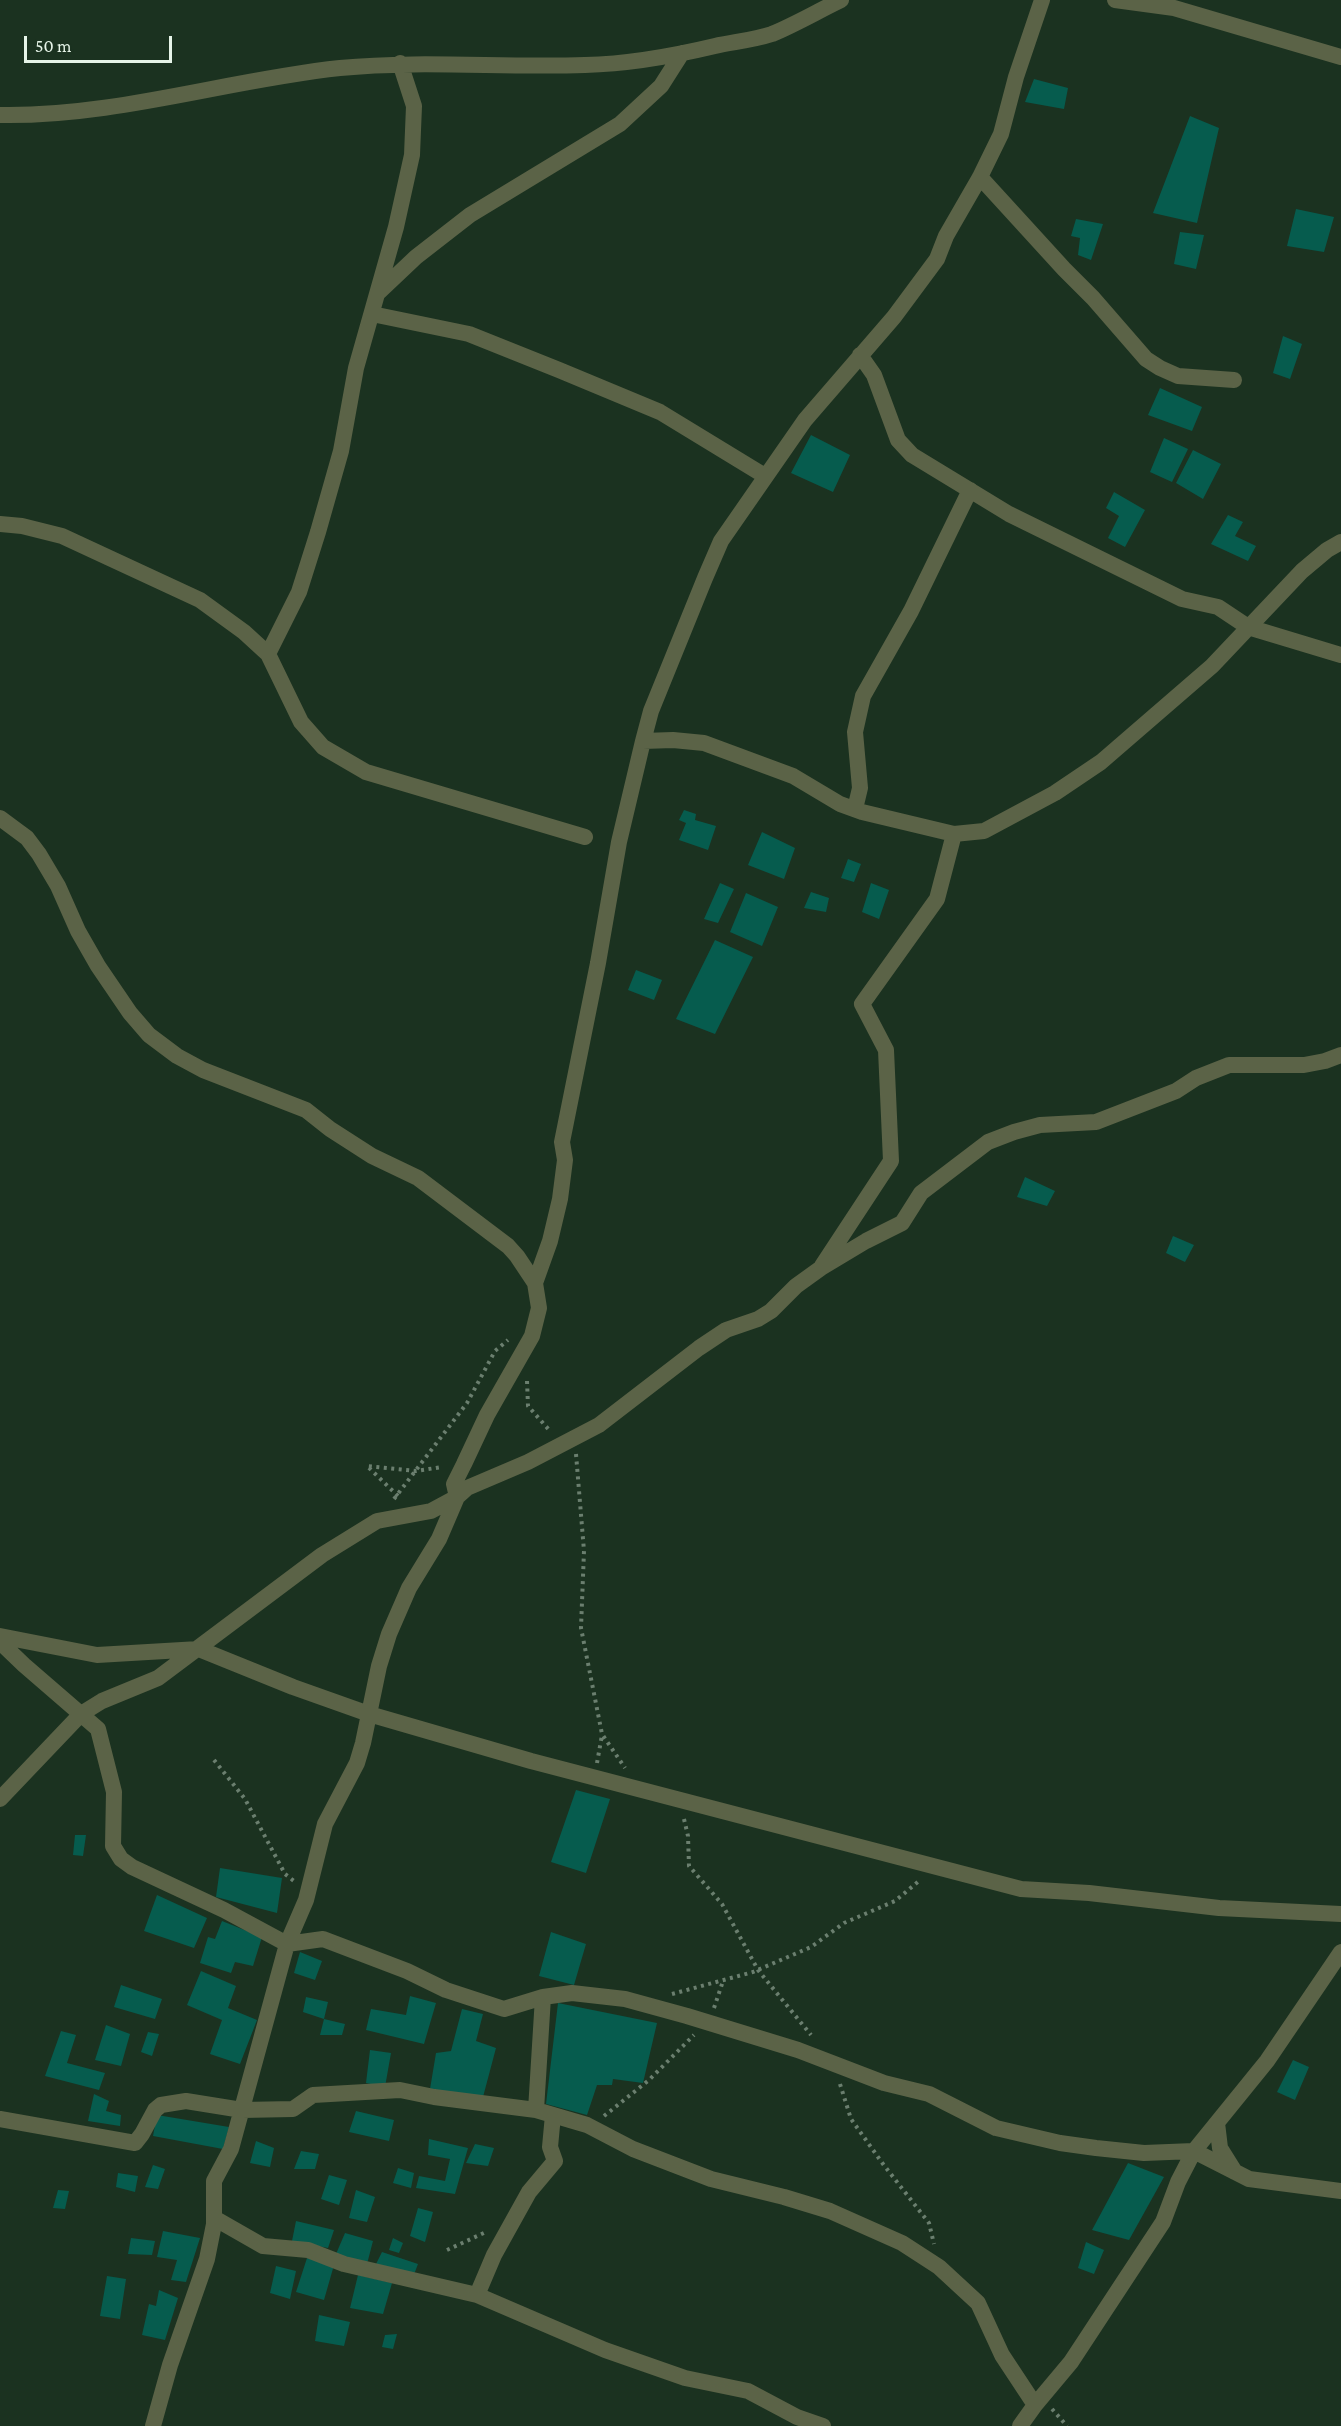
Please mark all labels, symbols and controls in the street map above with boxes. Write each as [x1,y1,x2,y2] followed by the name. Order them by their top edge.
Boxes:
[27,24,176,62] scale bar
[35,36,72,56] text: 50 m

